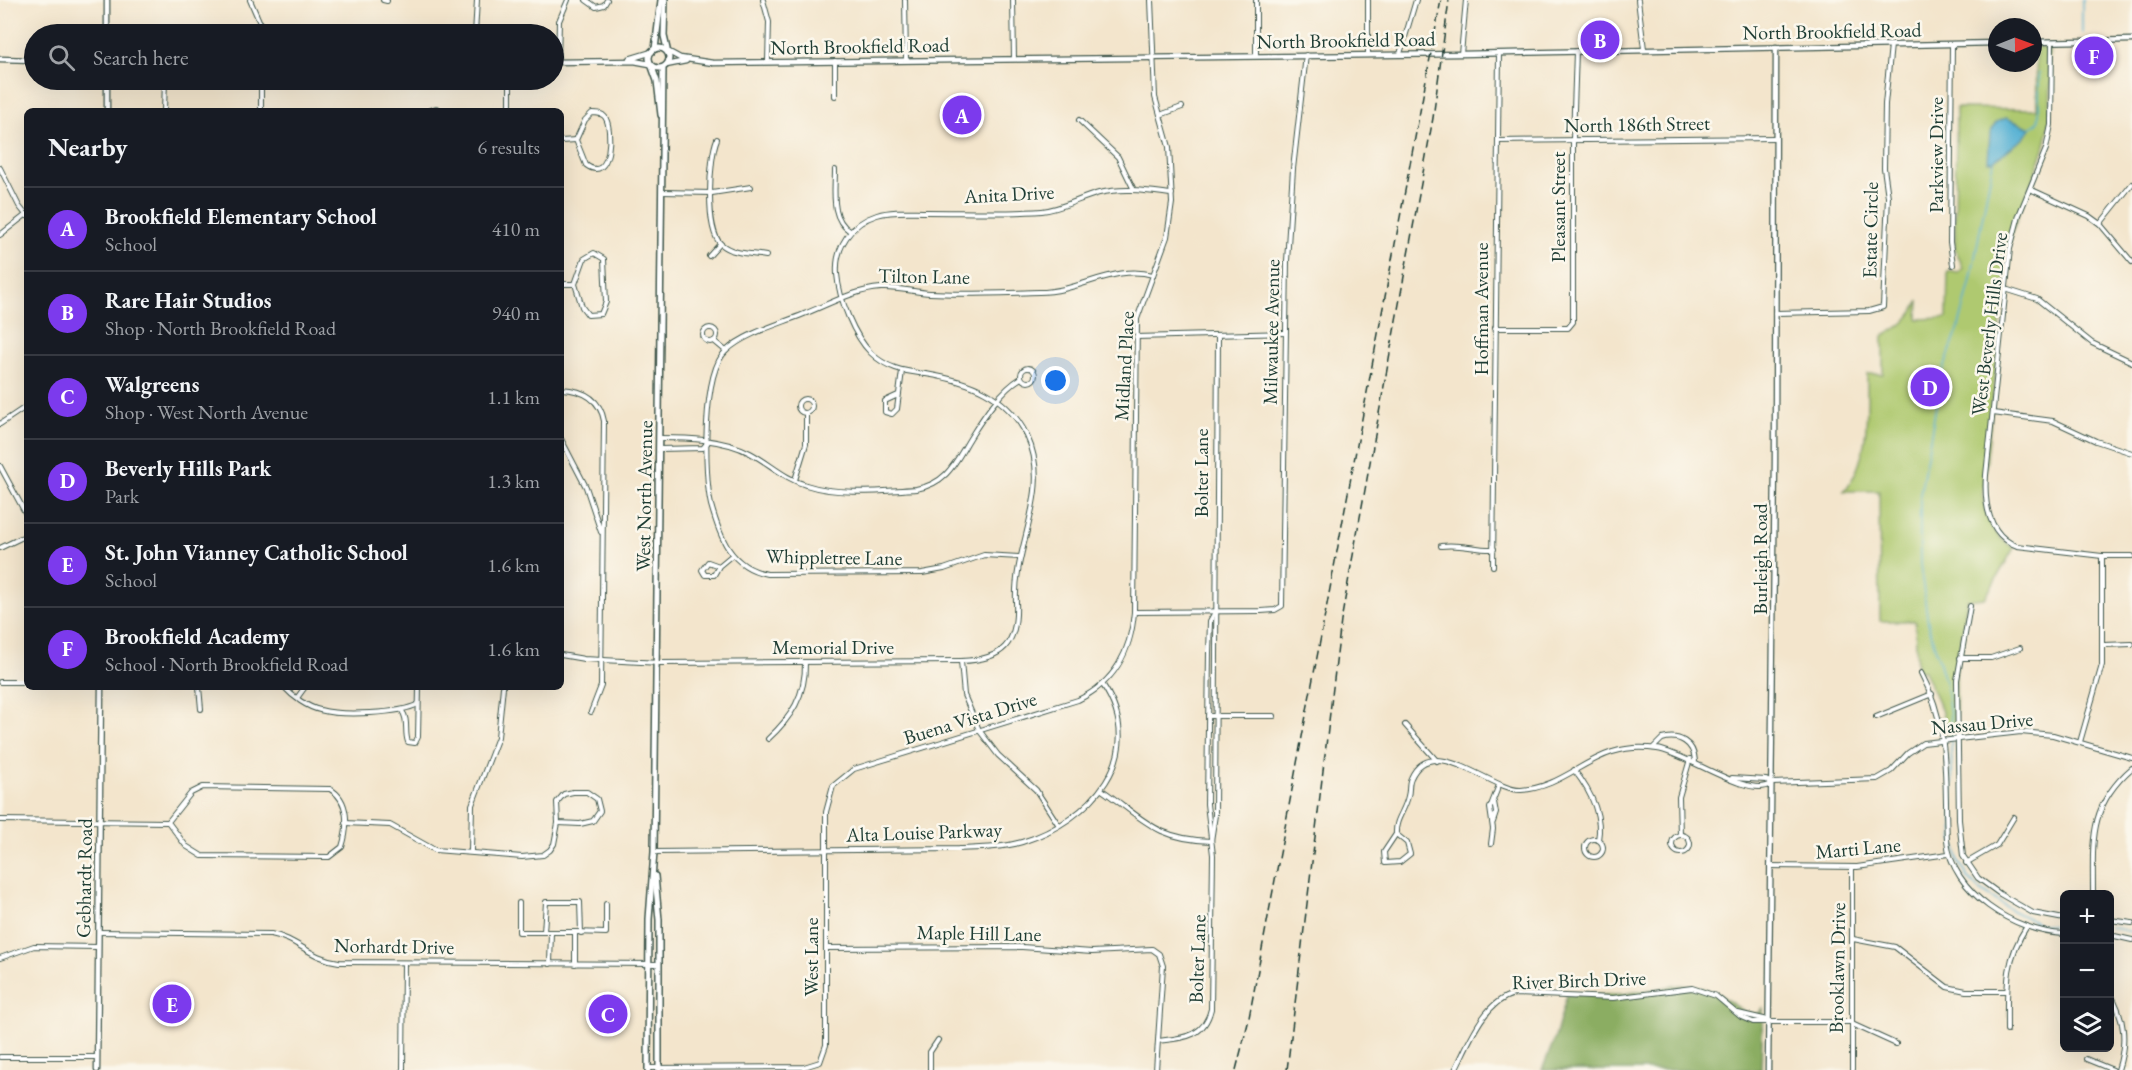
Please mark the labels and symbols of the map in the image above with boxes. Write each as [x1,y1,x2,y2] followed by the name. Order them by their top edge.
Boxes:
[1742,16,1923,46] street label: North Brookfield Road
[1580,18,1620,63] pin: B
[1988,18,2042,72] north arrow
[1256,25,1437,55] street label: North Brookfield Road
[770,31,951,61] street label: North Brookfield Road
[2074,34,2114,78] pin: F
[942,92,982,138] pin: A
[1923,97,1949,213] street label: Parkview Drive
[1564,110,1711,138] street label: North 186th Street
[1545,151,1571,262] street label: Pleasant Street
[962,179,1055,209] street label: Anita Drive
[1856,181,1884,279] street label: Estate Circle
[1965,231,2013,417] street label: West Beverly Hills Drive
[1468,242,1494,376] street label: Hoffman Avenue
[1257,259,1285,405] street label: Milwaukee Avenue
[878,262,970,290] street label: Tilton Lane
[1108,310,1140,422] street label: Midland Place
[1910,364,1950,410] pin: D
[1041,366,1070,395] your location
[630,420,658,572] street label: West North Avenue
[1188,428,1214,517] street label: Bolter Lane
[1747,502,1773,615] street label: Burleigh Road
[765,543,903,571] street label: Whippletree Lane
[772,634,894,660] street label: Memorial Drive
[900,685,1040,751] street label: Buena Vista Drive
[1930,706,2034,740] street label: Nassau Drive
[844,816,1003,848] street label: Alta Louise Parkway
[70,817,98,938] street label: Gebhardt Road
[1814,831,1902,865] street label: Marti Lane
[1823,902,1851,1034] street label: Brooklawn Drive
[1182,914,1212,1004] street label: Bolter Lane
[798,917,824,996] street label: West Lane
[916,919,1042,947] street label: Maple Hill Lane
[334,932,455,960] street label: Norhardt Drive
[1511,965,1647,995] street label: River Birch Drive
[152,982,192,1026] pin: E
[588,992,628,1036] pin: C

